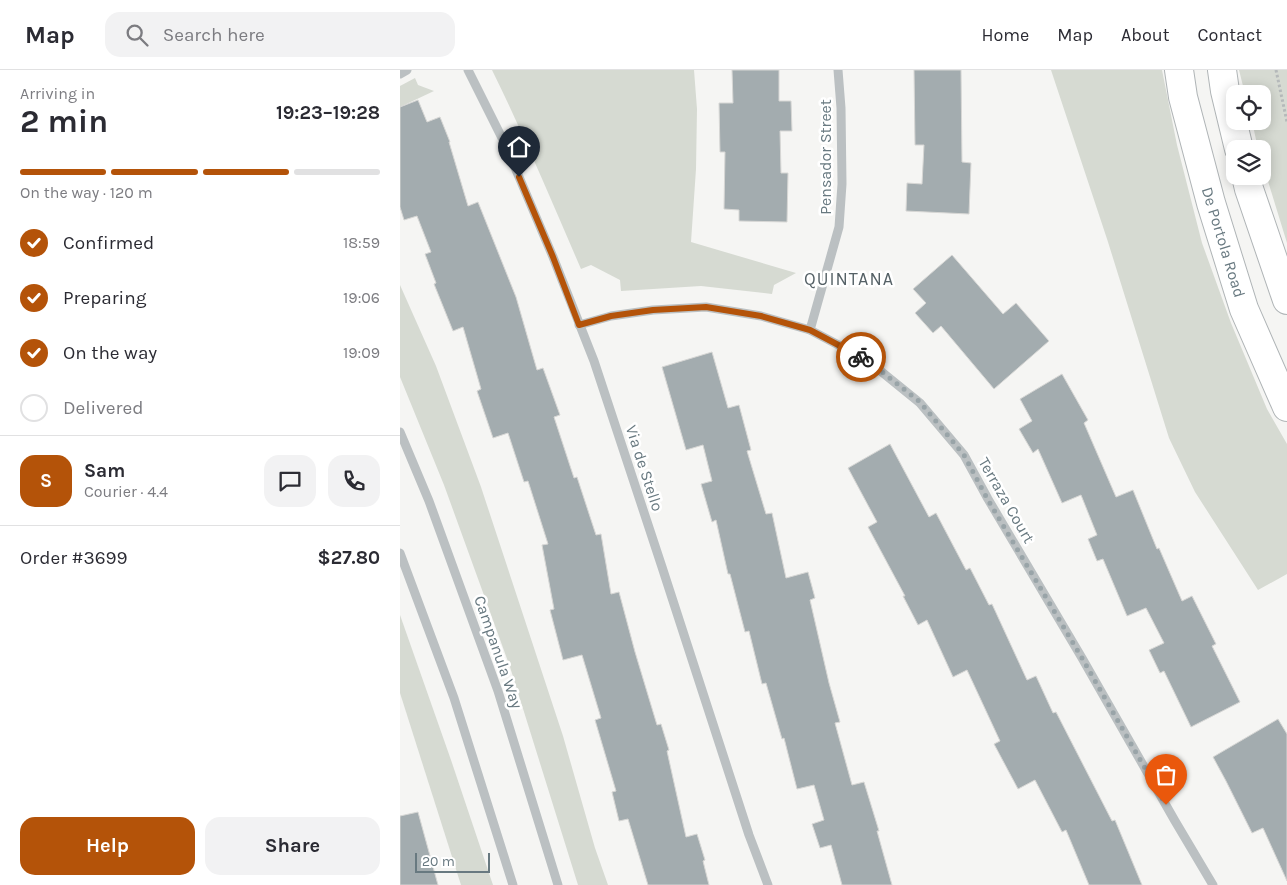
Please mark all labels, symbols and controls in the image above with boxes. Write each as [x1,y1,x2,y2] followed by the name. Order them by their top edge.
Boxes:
[105,12,455,57] search box
[25,21,75,49] text: Map
[123,21,151,49] icon: search
[163,24,265,46] text: Search here
[981,24,1029,46] text: Home
[1057,24,1093,46] text: Map
[1121,24,1170,46] text: About
[1198,24,1262,46] text: Contact
[20,84,95,103] text: Arriving in
[1226,85,1271,185] map controls
[1226,85,1271,130] button: locate
[816,99,835,215] street label: Pensador Street
[276,102,380,124] text: 19:23–19:28
[20,103,108,140] text: 2 min
[498,126,540,177] pin
[505,133,533,161] icon: home
[1226,140,1271,185] button: layers
[20,183,153,202] text: On the way · 120 m
[1198,185,1249,300] street label: De Portola Road
[20,229,48,257] icon: check
[63,232,154,254] text: Confirmed
[343,233,380,252] text: 18:59
[804,268,894,290] district label: QUINTANA
[20,284,48,312] icon: check
[63,287,146,309] text: Preparing
[343,288,380,307] text: 19:06
[836,332,886,382] courier
[20,339,48,367] icon: check
[63,342,157,364] text: On the way
[343,343,380,362] text: 19:09
[847,343,875,371] icon: bike
[63,397,143,419] text: Delivered
[622,423,667,514] street label: Via de Stello
[974,454,1039,546] street label: Terraza Court
[264,455,316,507] button: chat
[328,455,380,507] button: phone
[84,460,125,482] text: Sam
[40,470,52,492] text: S
[84,482,168,501] text: Courier · 4.4
[20,547,128,569] text: Order #3699
[318,547,380,569] text: $27.80
[470,593,527,712] street label: Campanula Way
[1145,754,1187,805] pin
[1152,761,1180,789] icon: bag
[20,817,195,875] button: Help
[205,817,380,875] button: Share
[415,850,490,873] scale bar
[422,853,455,870] text: 20 m

